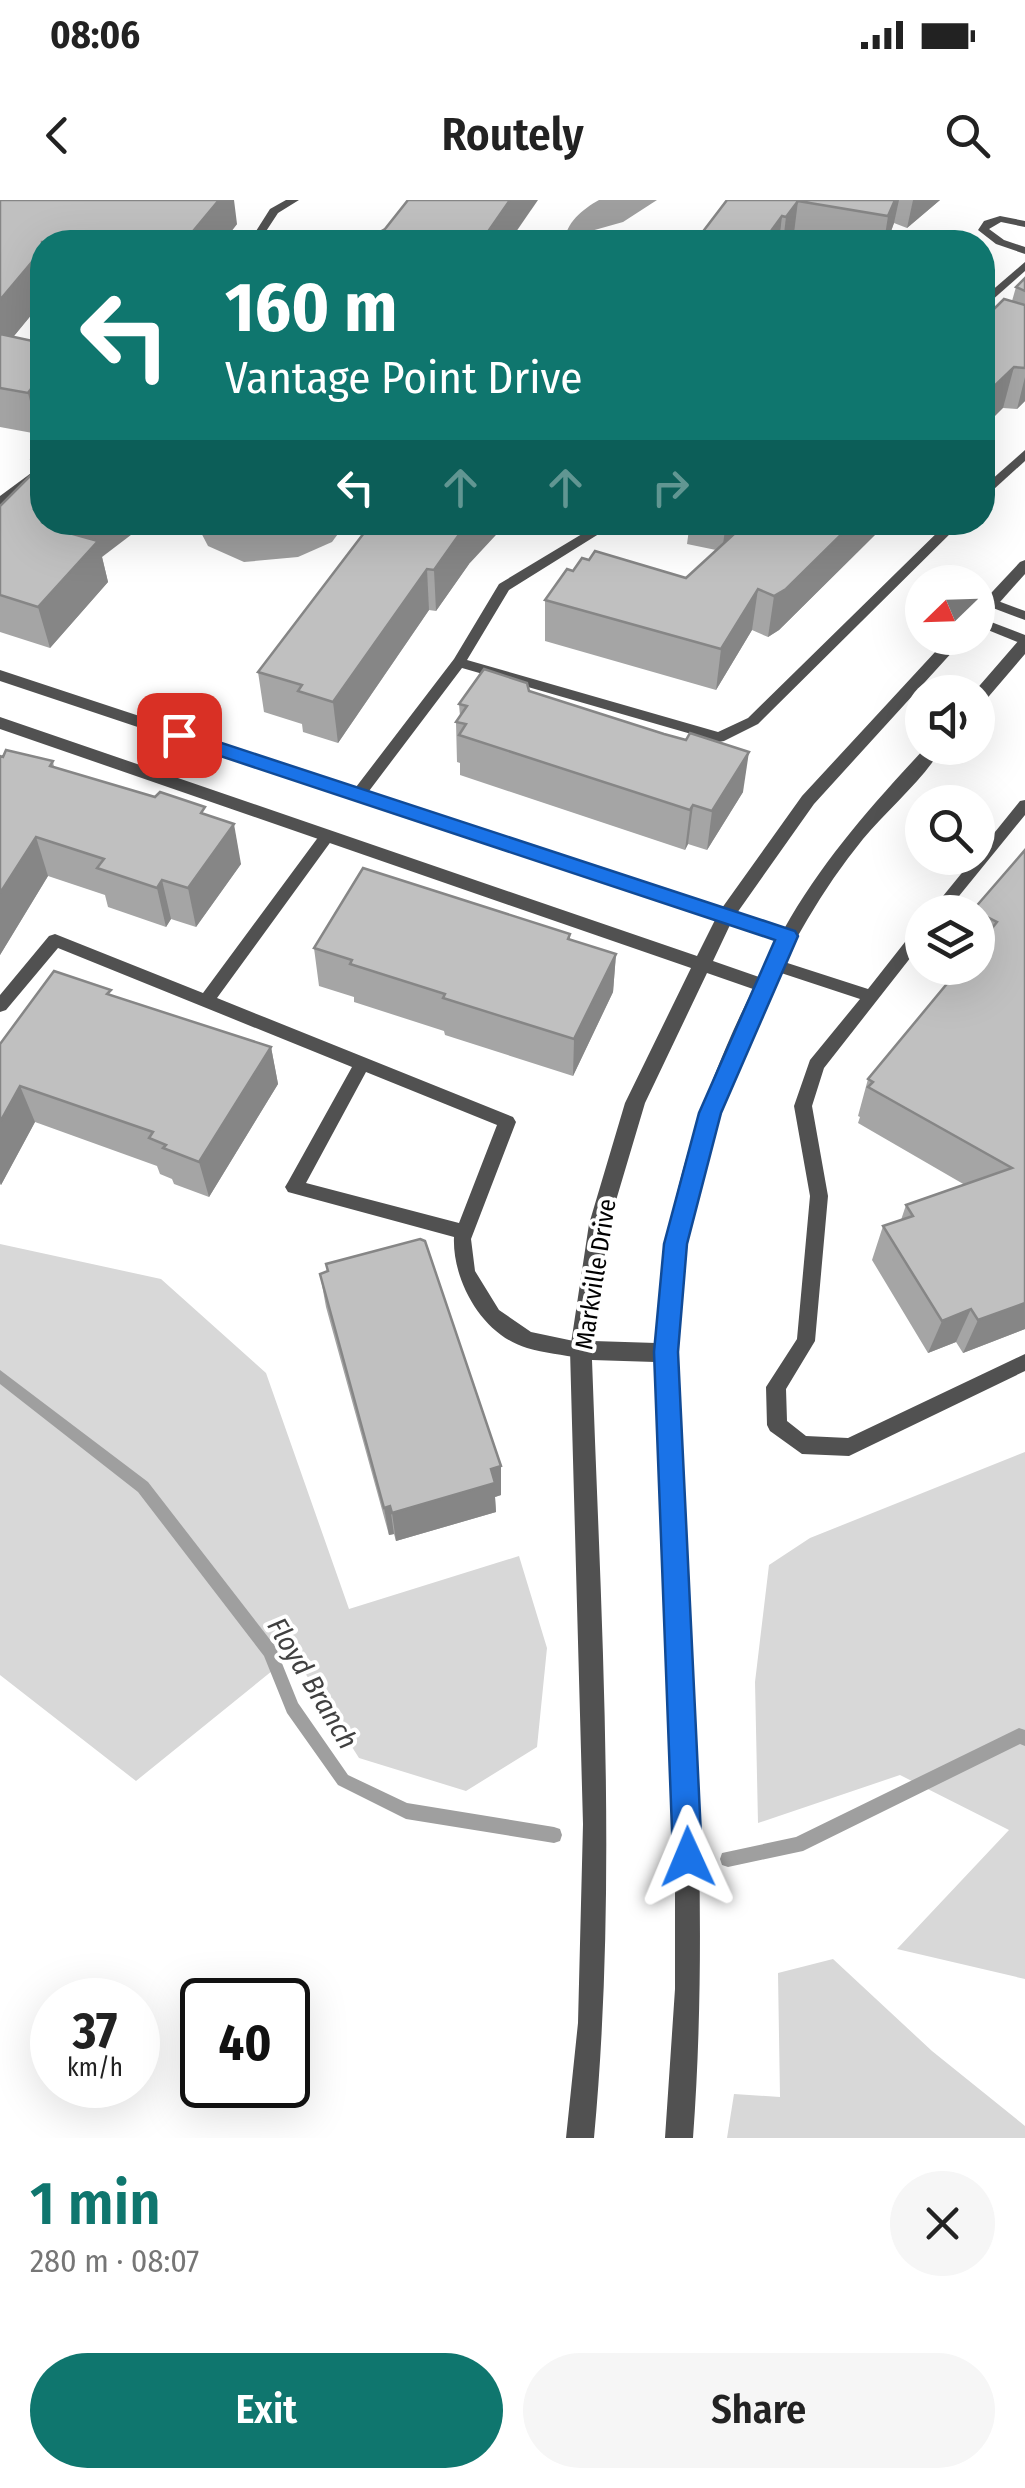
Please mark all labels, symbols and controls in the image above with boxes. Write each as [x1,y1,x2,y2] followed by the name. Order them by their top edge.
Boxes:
[50,12,140,58] text: 08:06
[30,108,85,163] icon: back
[441,108,584,162] text: Routely
[940,108,995,163] icon: search
[225,266,397,350] text: 160 m
[60,270,190,400] icon: left
[225,351,583,405] text: Vantage Point Drive
[328,460,383,515] icon: left
[433,460,488,515] icon: ahead
[538,460,593,515] icon: ahead
[643,460,698,515] icon: right
[905,565,995,655] north arrow
[905,565,995,985] map controls
[905,675,995,765] button: sound
[137,693,222,778] pin
[152,708,207,763] icon: arrive
[905,785,995,875] button: search
[905,895,995,985] button: layers
[569,1197,623,1352] street label: Markville Drive
[260,1612,365,1755] water label: Floyd Branch
[636,1805,740,1909] position arrow
[180,1978,310,2108] speed limit sign: 40
[73,2001,117,2061] text: 37
[67,2053,123,2083] text: km/h
[30,2168,161,2240] text: 1 min
[890,2171,995,2276] button: close
[30,2242,199,2280] text: 280 m · 08:07
[30,2353,503,2468] button: Exit
[523,2353,995,2468] button: Share

